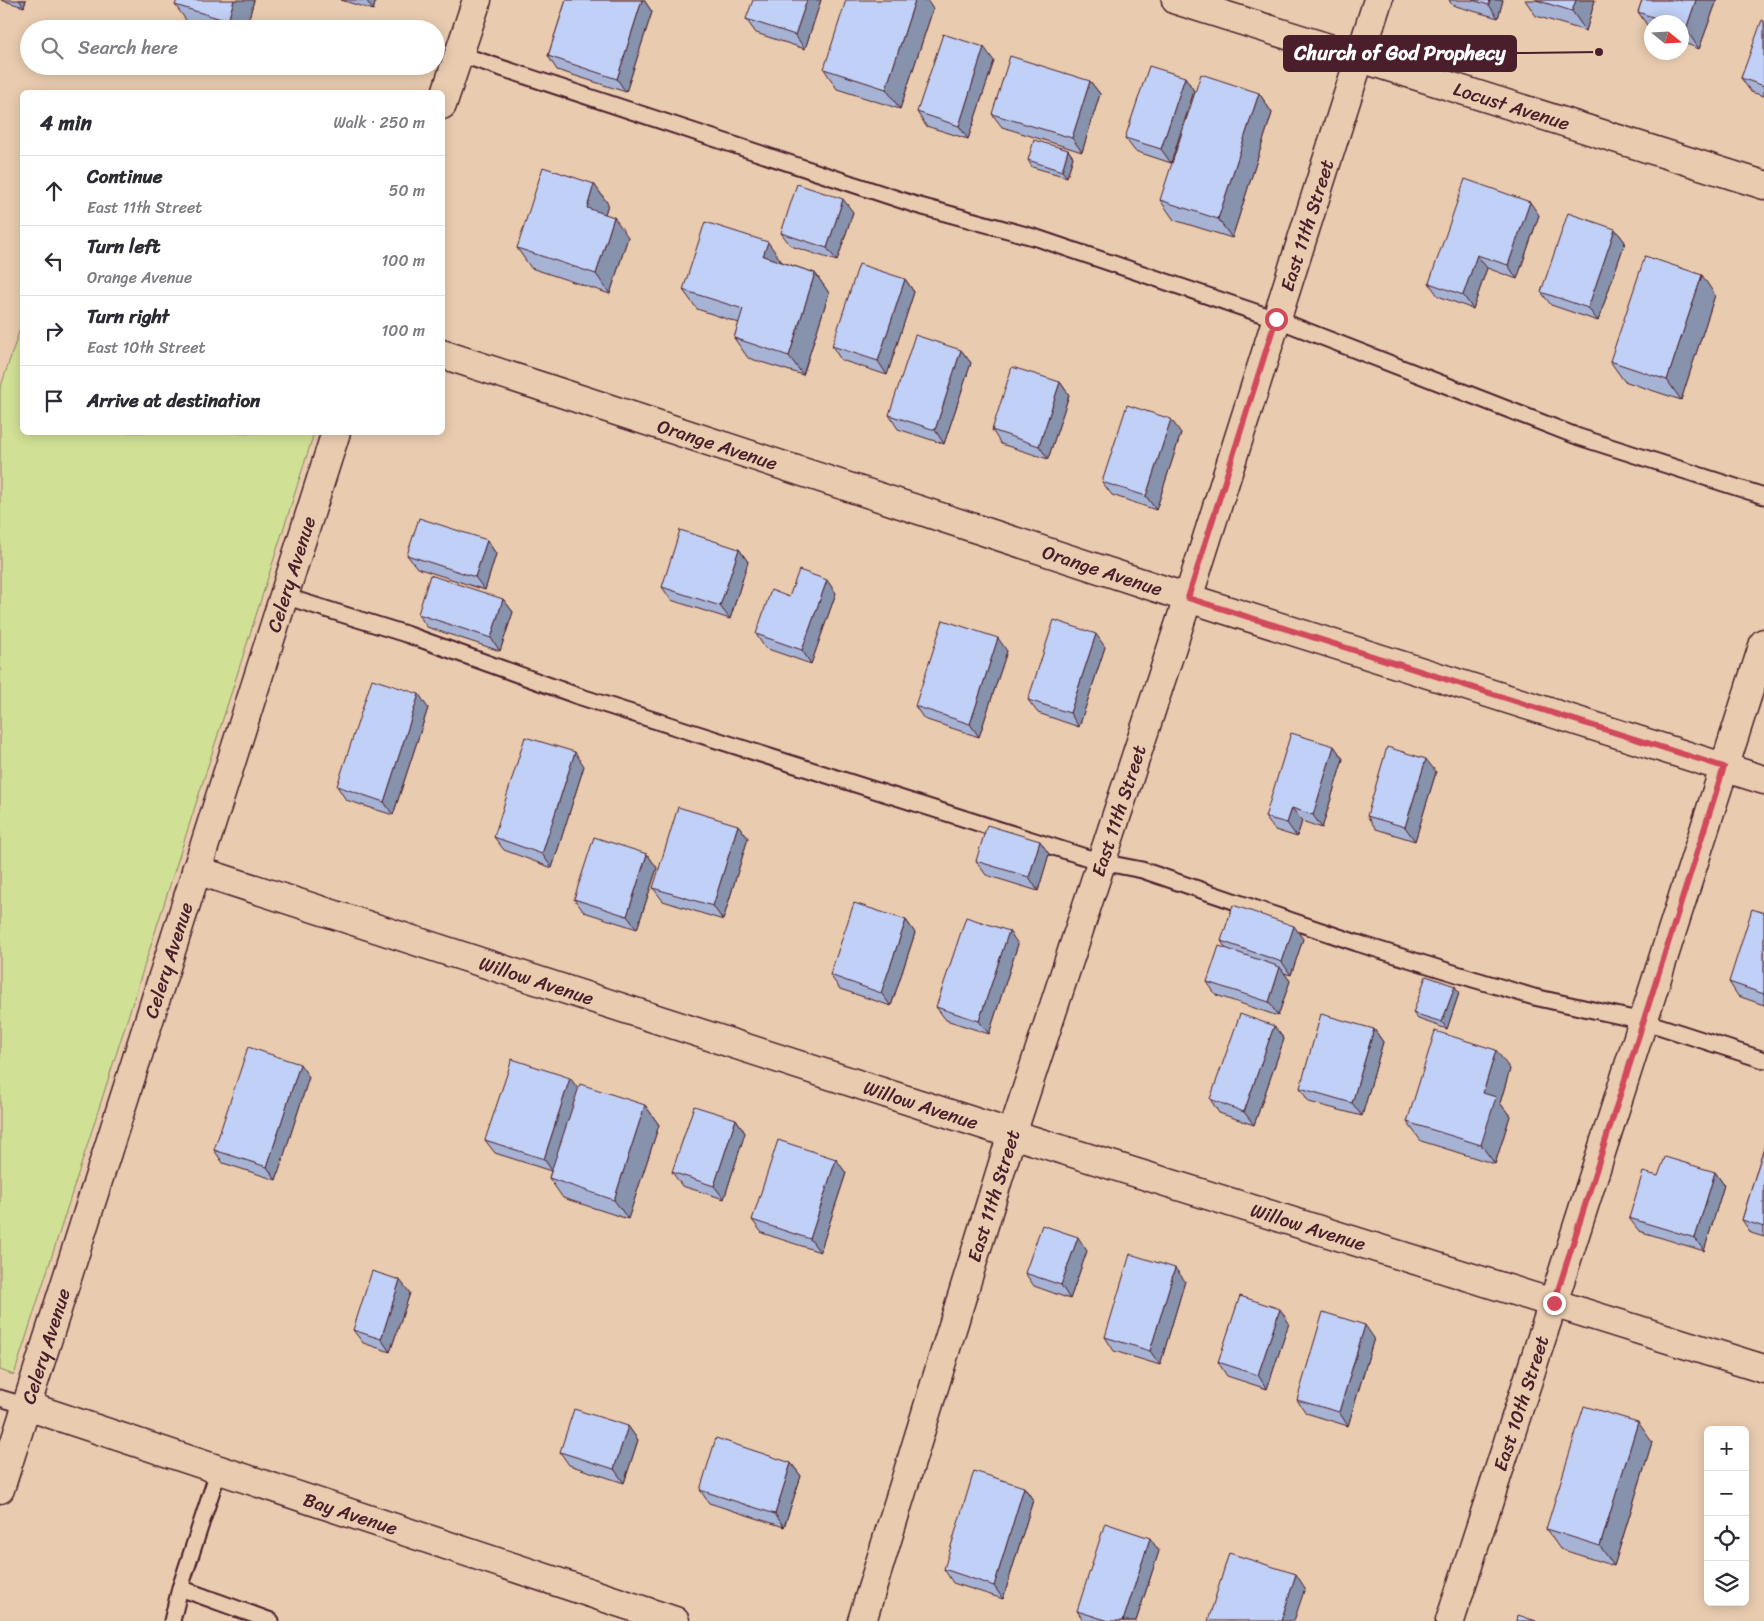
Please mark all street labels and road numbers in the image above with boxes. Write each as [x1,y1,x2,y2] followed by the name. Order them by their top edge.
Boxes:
[1449,72,1574,140] street label: Locust Avenue
[1270,155,1343,296] street label: East 11th Street
[653,410,782,480] street label: Orange Avenue
[257,512,325,636] street label: Celery Avenue
[1038,535,1167,606] street label: Orange Avenue
[1082,741,1156,881] street label: East 11th Street
[135,898,203,1022] street label: Celery Avenue
[475,947,598,1015] street label: Willow Avenue
[859,1071,983,1139] street label: Willow Avenue
[958,1126,1029,1266] street label: East 11th Street
[1246,1194,1370,1261] street label: Willow Avenue
[12,1284,80,1408] street label: Celery Avenue
[1484,1331,1558,1475] street label: East 10th Street
[299,1483,402,1545] street label: Bay Avenue

